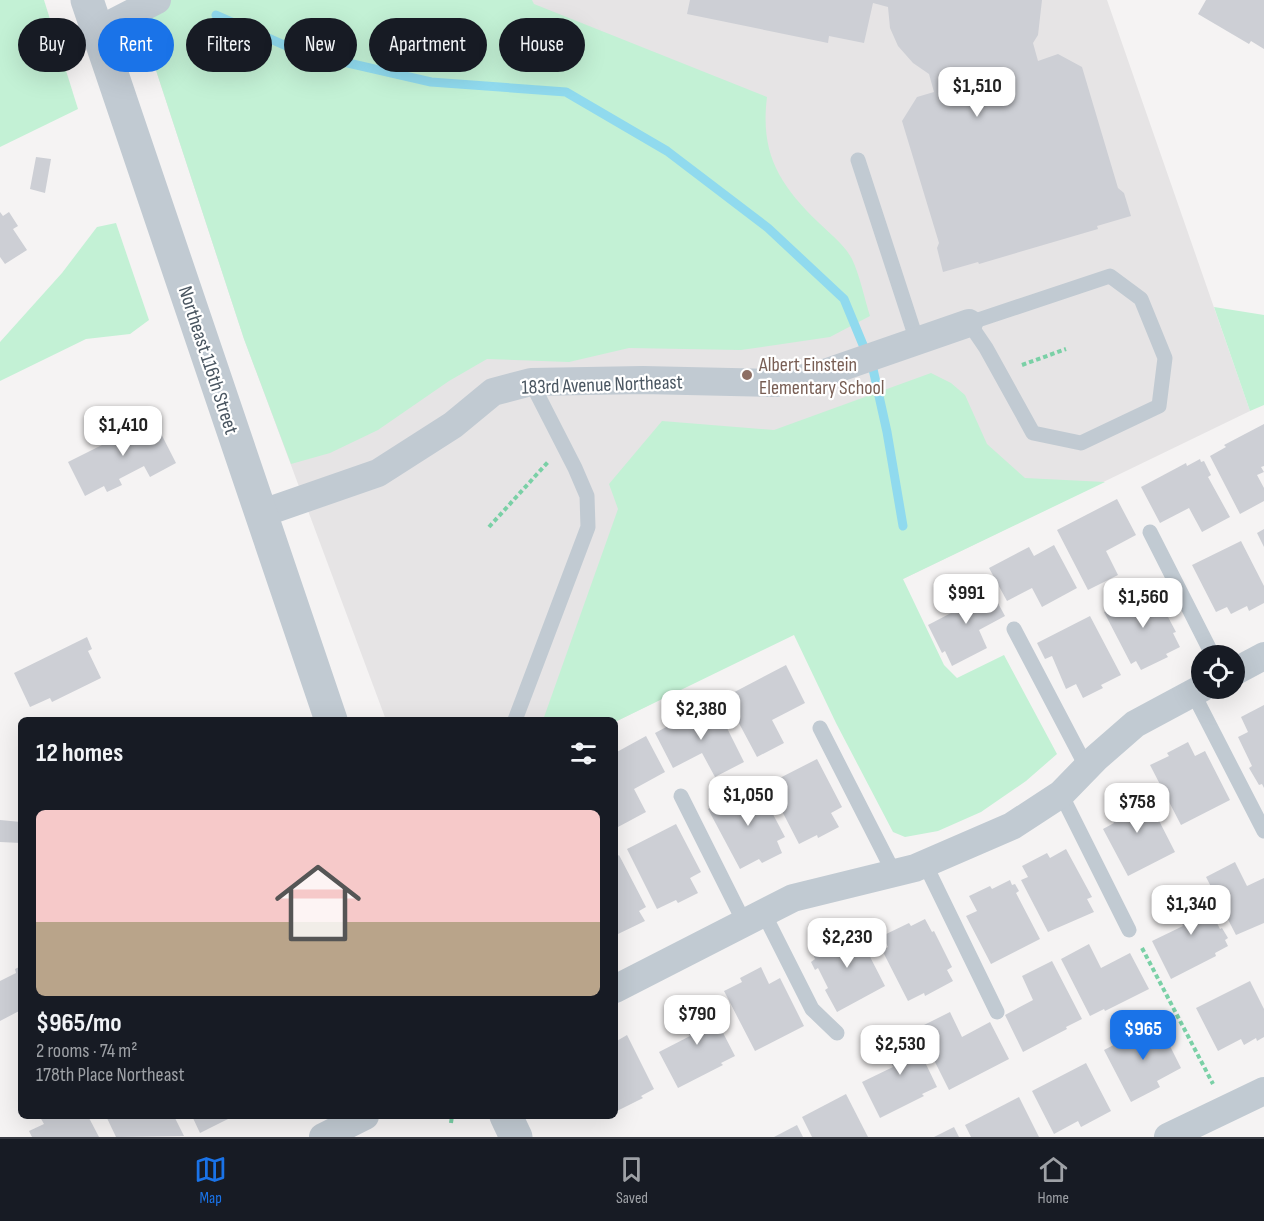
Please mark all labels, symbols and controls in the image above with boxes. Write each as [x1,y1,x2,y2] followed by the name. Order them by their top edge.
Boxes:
[18,18,86,72] chip: Buy
[98,18,174,72] chip: Rent
[186,18,272,72] chip: Filters
[284,18,357,72] chip: New
[369,18,487,72] chip: Apartment
[499,18,585,72] chip: House
[928,67,1026,118] pin: $1,510
[952,74,1002,98] text: $1,510
[173,283,243,437] street label: Northeast 116th Street
[758,353,885,400] place label: Albert Einstein Elementary School
[740,368,754,382] marker: Albert Einstein Elementary School
[521,370,683,400] street label: 183rd Avenue Northeast
[74,406,172,457] pin: $1,410
[98,413,148,437] text: $1,410
[930,574,1002,625] pin: $991
[1094,578,1192,629] pin: $1,560
[947,581,985,605] text: $991
[1117,585,1169,609] text: $1,560
[1191,645,1245,699] map controls
[1191,645,1245,699] button: locate
[652,690,750,741] pin: $2,380
[675,697,727,721] text: $2,380
[567,737,600,770] icon: filters
[36,738,123,769] text: 12 homes
[699,776,797,827] pin: $1,050
[723,783,773,807] text: $1,050
[1101,783,1173,834] pin: $758
[1118,790,1156,814] text: $758
[264,849,372,957] icon: home
[1142,885,1240,936] pin: $1,340
[1166,892,1216,916] text: $1,340
[798,918,896,969] pin: $2,230
[822,925,872,949] text: $2,230
[661,995,733,1046] pin: $790
[678,1002,716,1026] text: $790
[36,1008,122,1039] text: $965/mo
[1107,1010,1179,1061] pin: $965
[1124,1017,1162,1041] text: $965
[851,1025,949,1076] pin: $2,530
[875,1032,926,1056] text: $2,530
[36,1039,137,1063] text: 2 rooms · 74 m²
[36,1063,185,1087] text: 178th Place Northeast
[194,1153,227,1208] tab: Map
[615,1153,648,1208] tab: Saved
[1037,1153,1070,1208] tab: Home

